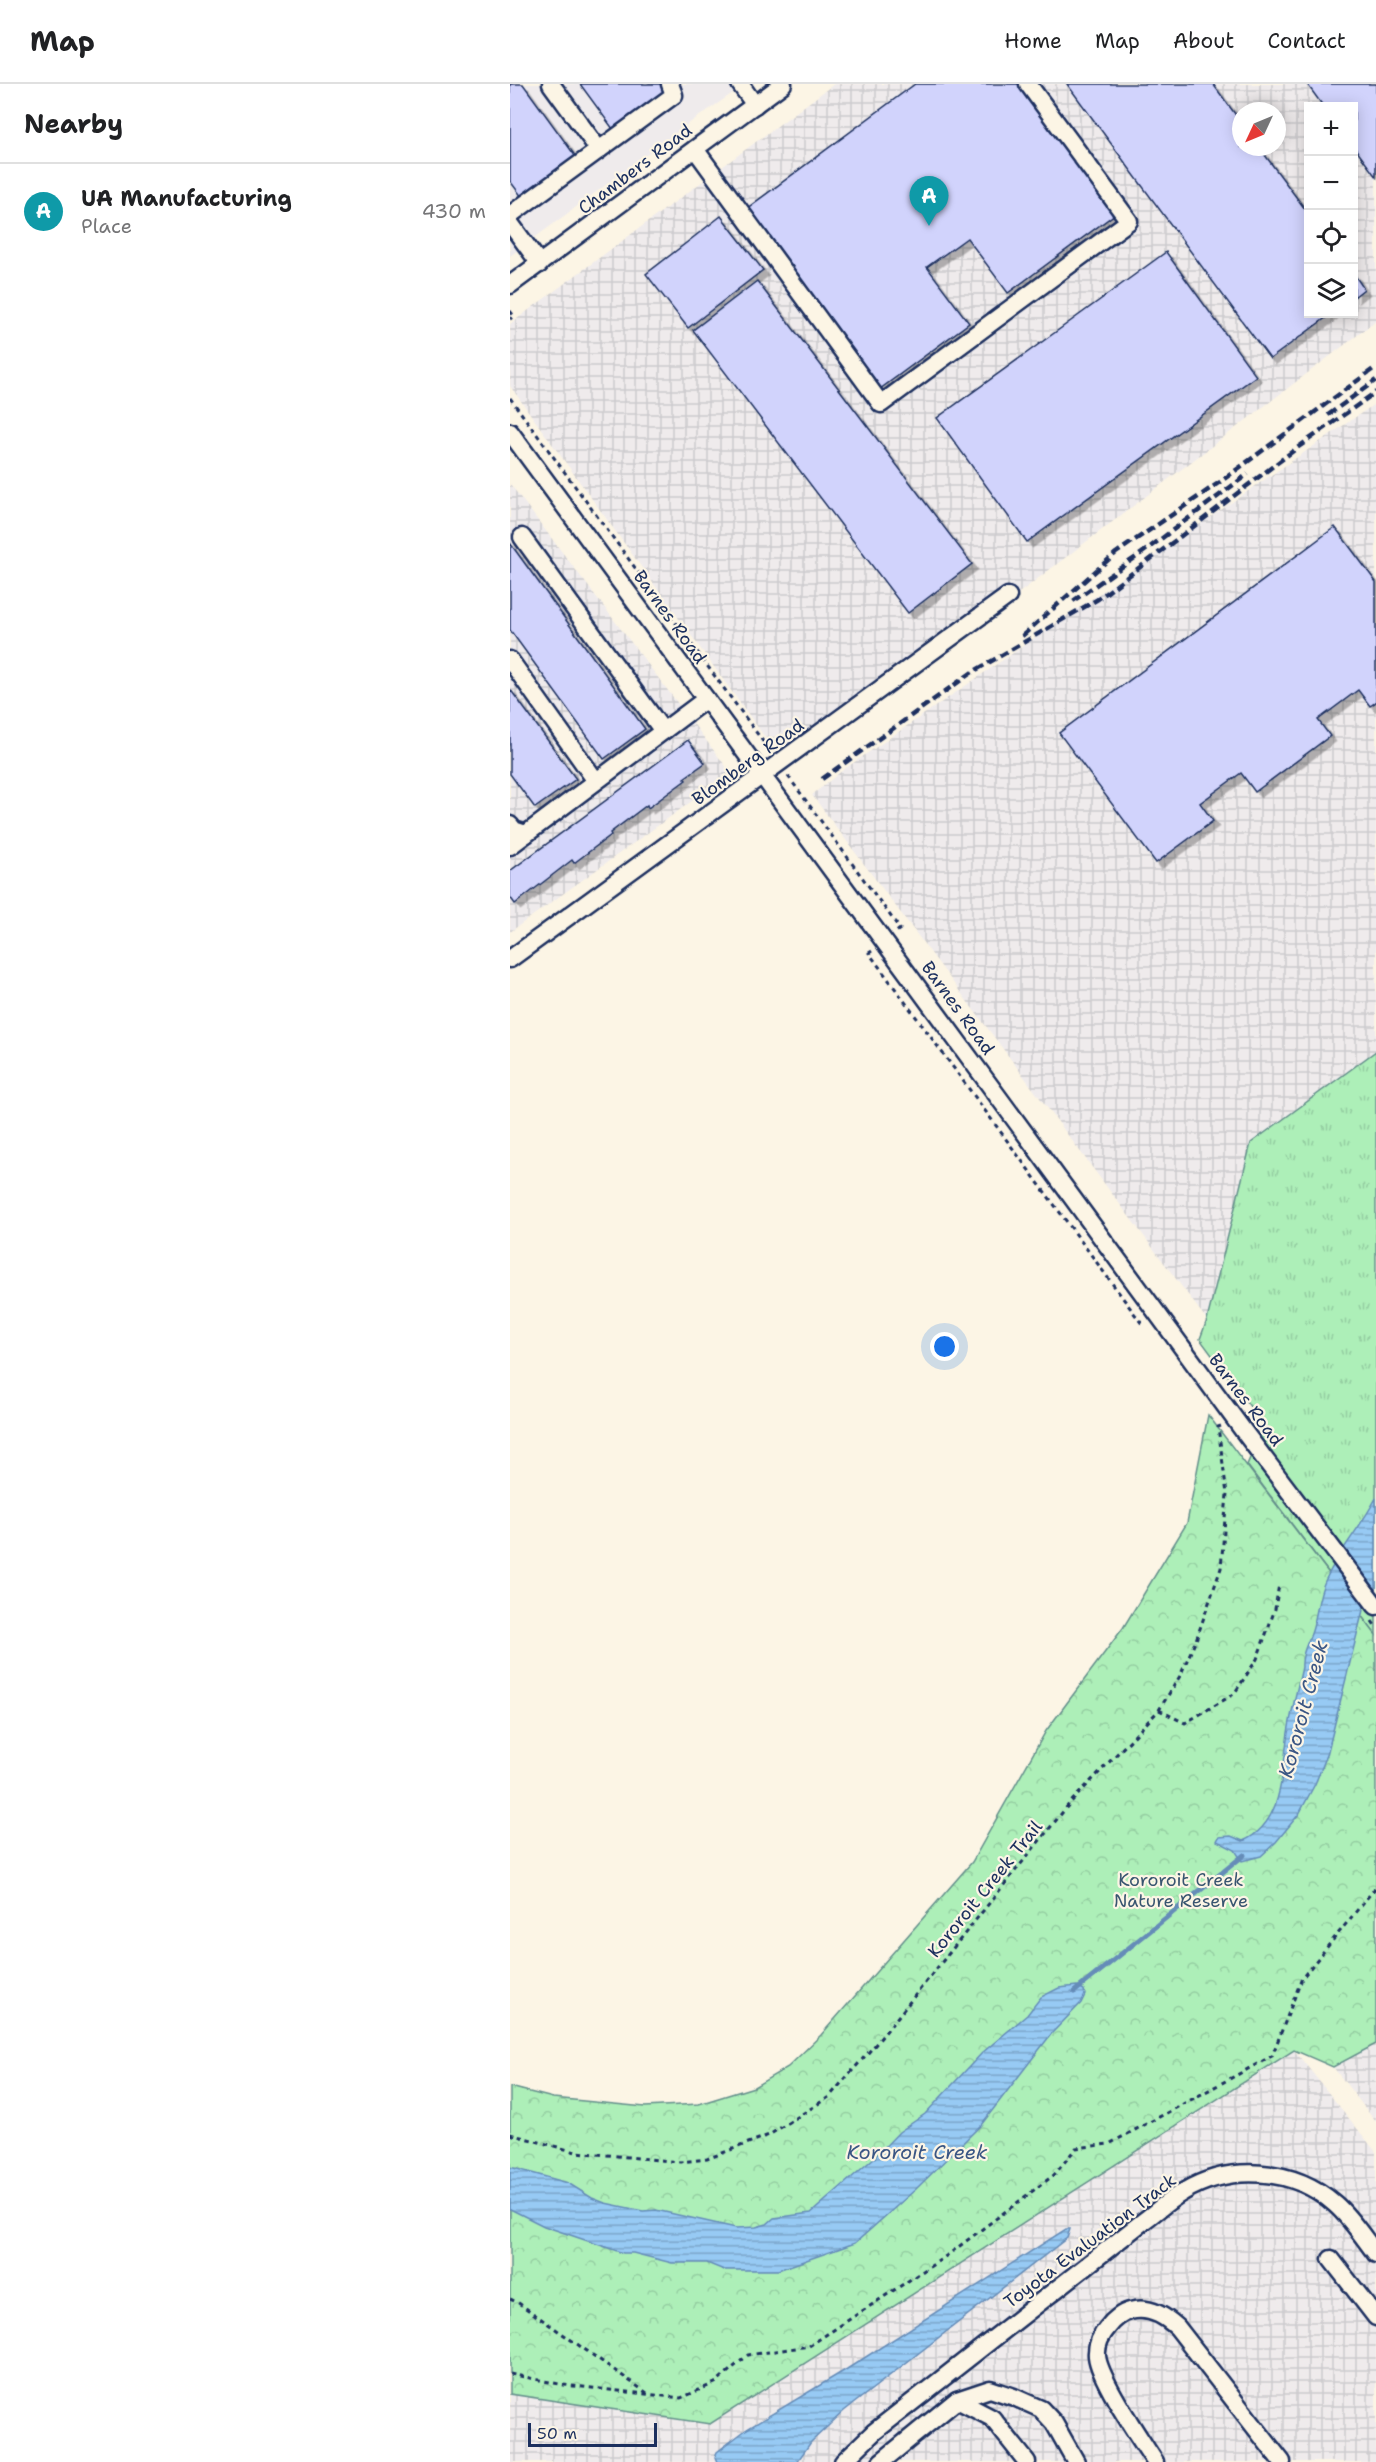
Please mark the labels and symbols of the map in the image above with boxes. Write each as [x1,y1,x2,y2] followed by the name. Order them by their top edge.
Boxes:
[1232,102,1286,156] north arrow
[573,118,697,220] street label: Chambers Road
[910,176,948,226] pin: A
[628,565,712,669] street label: Barnes Road
[687,713,809,811] street label: Blomberg Road
[916,956,1000,1060] street label: Barnes Road
[930,1332,959,1361] your location
[1203,1349,1289,1451] street label: Barnes Road
[1272,1637,1334,1780] water label: Kororoit Creek
[922,1815,1048,1963] street label: Kororoit Creek Trail
[1114,1868,1248,1913] park label: Kororoit Creek Nature Reserve
[846,2139,988,2165] water label: Kororoit Creek
[999,2168,1181,2314] street label: Toyota Evaluation Track
[528,2420,657,2448] scale bar

